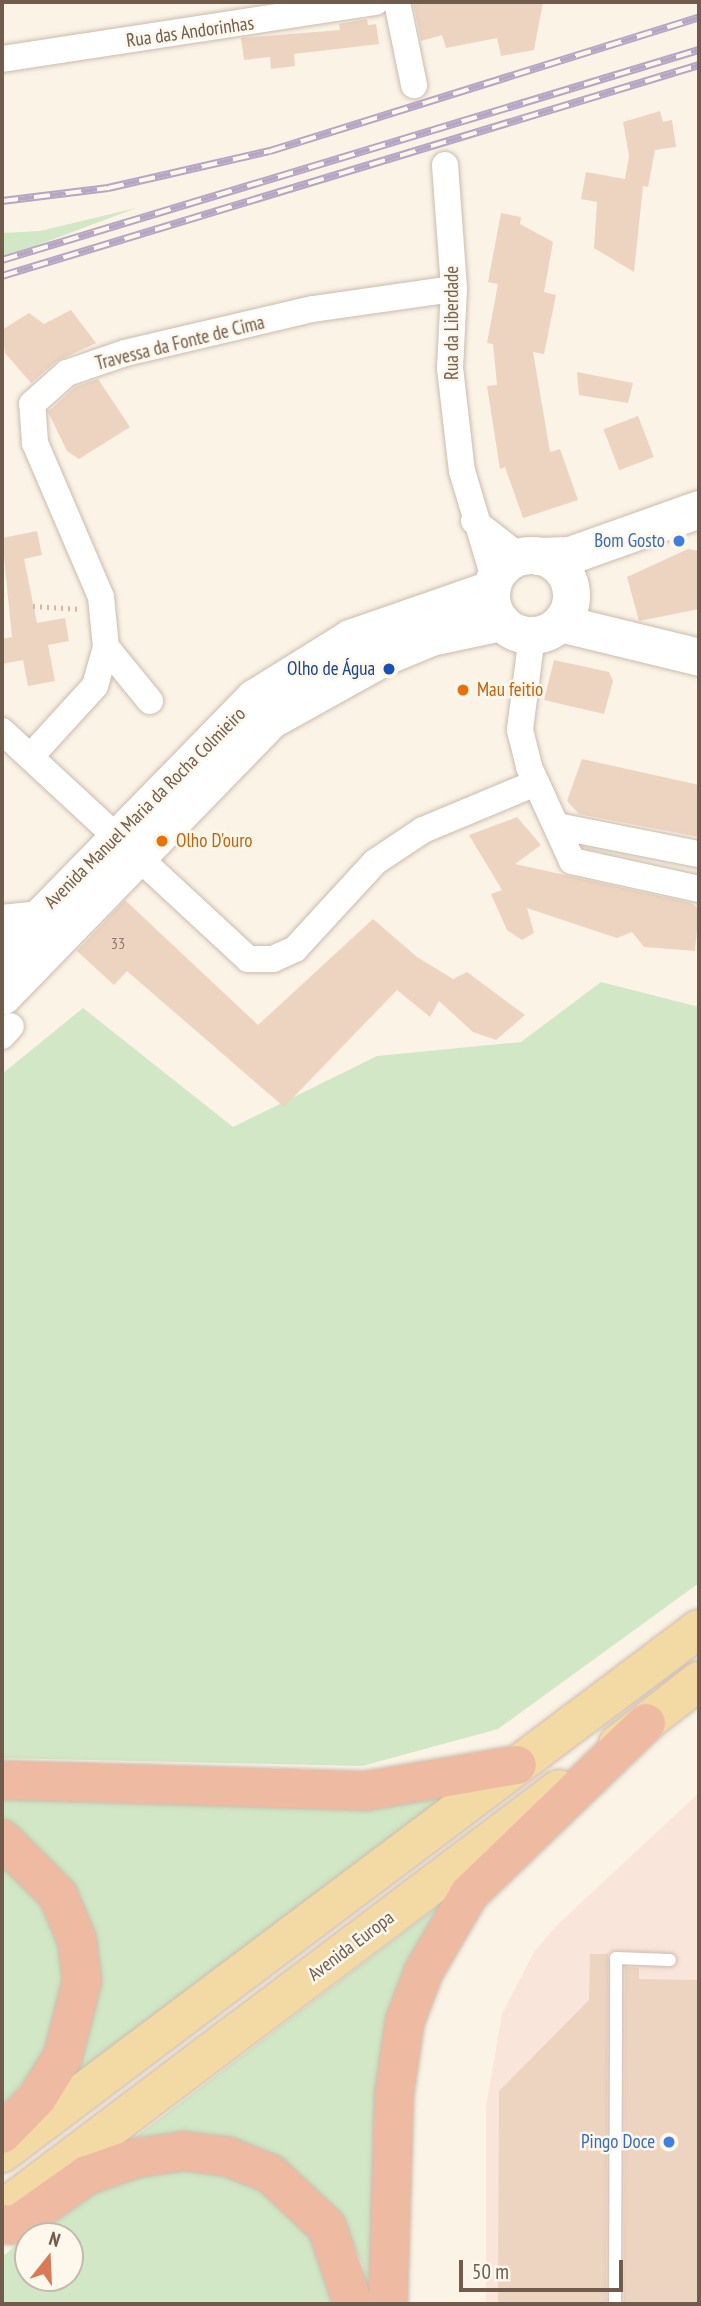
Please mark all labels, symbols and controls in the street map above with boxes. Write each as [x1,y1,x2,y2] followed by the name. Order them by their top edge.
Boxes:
[124,12,256,52] street label: Rua das Andorinhas
[441,266,463,380] street label: Rua da Liberdade
[93,311,267,375] street label: Travessa da Fonte de Cima
[594,530,665,552] place label: Bom Gosto
[671,533,687,549] marker: Bom Gosto
[287,658,375,680] place label: Olho de Água
[381,661,397,677] marker: Olho de Água
[477,679,543,701] place label: Mau feitio
[455,682,471,698] marker: Mau feitio
[40,703,250,913] street label: Avenida Manuel Maria da Rocha Colmieiro
[176,830,253,852] place label: Olho D'ouro
[154,833,170,849] marker: Olho D'ouro
[111,933,125,953] house number: 33
[304,1906,398,1986] street label: Avenida Europa
[581,2131,655,2153] place label: Pingo Doce
[661,2134,677,2150] marker: Pingo Doce
[14,2222,84,2292] north arrow
[46,2226,63,2252] text: N
[463,2246,628,2290] scale bar
[472,2258,509,2285] text: 50 m

